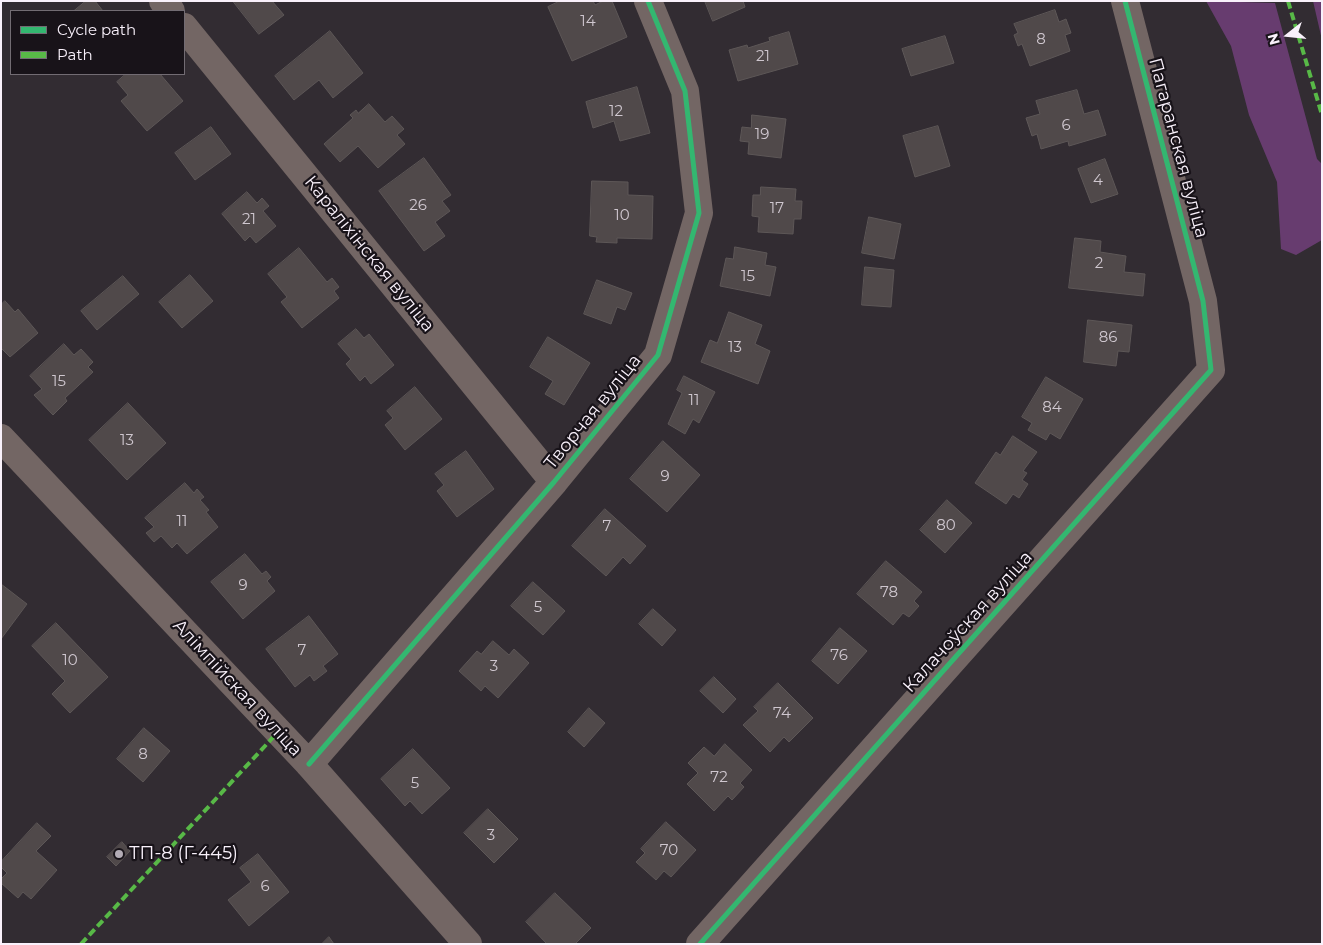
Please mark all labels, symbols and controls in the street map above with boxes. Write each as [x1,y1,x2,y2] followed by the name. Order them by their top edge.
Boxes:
[10,10,185,75] legend
[1263,10,1313,60] north arrow
[580,13,596,31] house number: 14
[57,20,136,39] text: Cycle path
[1036,31,1046,49] house number: 8
[1263,31,1284,47] text: N
[57,45,93,64] text: Path
[756,48,770,66] house number: 21
[1144,56,1212,240] street label: Пагаранская вуліца
[609,103,623,121] house number: 12
[1061,117,1071,135] house number: 6
[755,126,769,144] house number: 19
[299,172,439,336] street label: Караліхінская вуліца
[1093,172,1103,190] house number: 4
[409,197,427,215] house number: 26
[770,200,784,218] house number: 17
[614,207,630,225] house number: 10
[242,211,256,229] house number: 21
[1095,255,1103,273] house number: 2
[741,268,755,286] house number: 15
[1099,329,1117,347] house number: 86
[728,339,742,357] house number: 13
[540,350,646,474] street label: Творчая вуліца
[52,373,66,391] house number: 15
[689,392,699,410] house number: 11
[1042,399,1062,417] house number: 84
[120,432,134,450] house number: 13
[660,468,670,486] house number: 9
[177,513,187,531] house number: 11
[936,517,956,535] house number: 80
[603,518,611,536] house number: 7
[899,547,1037,697] street label: Калачоўская вуліца
[238,577,248,595] house number: 9
[880,584,898,602] house number: 78
[534,599,542,617] house number: 5
[168,615,306,761] street label: Алімпійская вуліца
[298,642,306,660] house number: 7
[830,647,848,665] house number: 76
[62,652,78,670] house number: 10
[490,658,498,676] house number: 3
[773,705,791,723] house number: 74
[138,746,148,764] house number: 8
[710,769,728,787] house number: 72
[411,775,419,793] house number: 5
[487,827,495,845] house number: 3
[660,842,678,860] house number: 70
[129,843,238,865] place label: ТП-8 (Г-445)
[113,848,125,860] marker: ТП-8 (Г-445)
[260,878,270,896] house number: 6

